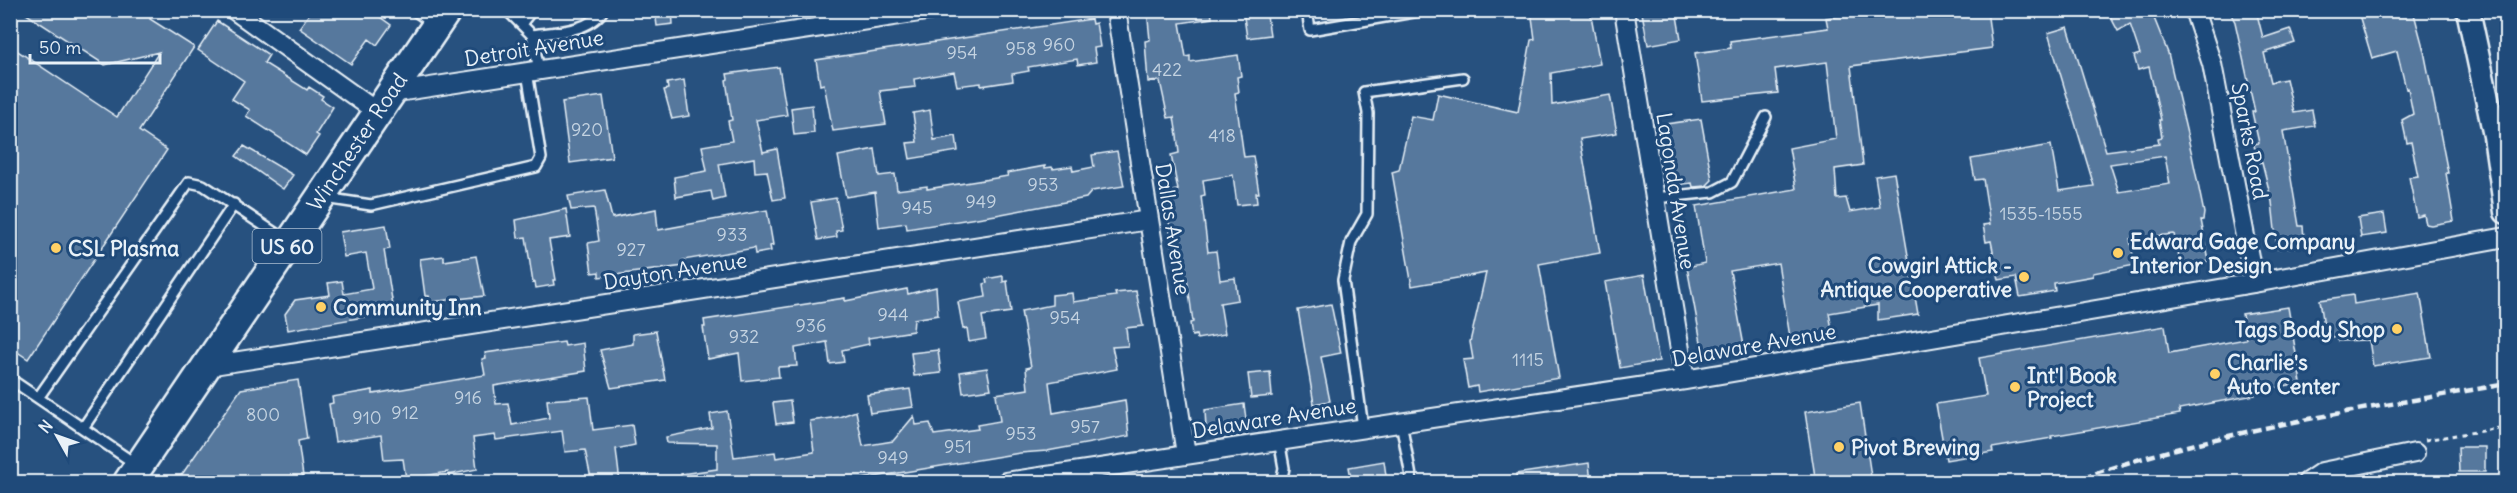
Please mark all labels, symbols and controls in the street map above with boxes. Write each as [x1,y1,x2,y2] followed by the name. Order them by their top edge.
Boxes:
[462,24,606,72] street label: Detroit Avenue
[30,27,160,65] scale bar
[1043,33,1075,56] house number: 960
[39,36,81,59] text: 50 m
[1005,37,1037,60] house number: 958
[946,41,978,64] house number: 954
[1152,58,1182,81] house number: 422
[301,68,413,216] street label: Winchester Road
[2225,80,2275,202] street label: Sparks Road
[1650,111,1702,271] street label: Lagonda Avenue
[571,118,603,141] house number: 920
[1208,124,1236,147] house number: 418
[1149,161,1197,297] street label: Dallas Avenue
[1028,173,1058,196] house number: 953
[965,190,997,213] house number: 949
[901,196,933,219] house number: 945
[1999,202,2083,225] house number: 1535-1555
[717,223,747,246] house number: 933
[2130,228,2355,279] place label: Edward Gage Company Interior Design
[252,229,322,263] road number: US 60
[68,235,179,262] place label: CSL Plasma
[616,238,646,261] house number: 927
[49,241,63,255] marker: CSL Plasma
[601,246,749,296] street label: Dayton Avenue
[2111,246,2125,260] marker: Edward Gage Company Interior Design
[1821,252,2012,303] place label: Cowgirl Attick - Antique Cooperative
[2017,270,2031,284] marker: Cowgirl Attick - Antique Cooperative
[333,294,482,321] place label: Community Inn
[314,300,328,314] marker: Community Inn
[877,303,909,326] house number: 944
[1049,306,1081,329] house number: 954
[796,314,826,337] house number: 936
[2235,316,2385,343] place label: Tags Body Shop
[1670,317,1838,373] street label: Delaware Avenue
[2390,322,2404,336] marker: Tags Body Shop
[729,325,759,348] house number: 932
[1512,348,1544,371] house number: 1115
[2227,349,2340,400] place label: Charlie's Auto Center
[2027,362,2117,413] place label: Int'l Book Project
[2208,367,2222,381] marker: Charlie's Auto Center
[2008,380,2022,394] marker: Int'l Book Project
[454,386,482,409] house number: 916
[1190,392,1358,444] street label: Delaware Avenue
[391,401,419,424] house number: 912
[246,403,280,426] house number: 800
[27,406,87,466] north arrow
[352,406,382,429] house number: 910
[1070,415,1100,438] house number: 957
[34,416,57,437] text: N
[1006,422,1036,445] house number: 953
[1851,434,1980,461] place label: Pivot Brewing
[944,435,972,458] house number: 951
[1832,440,1846,454] marker: Pivot Brewing
[877,446,909,469] house number: 949

